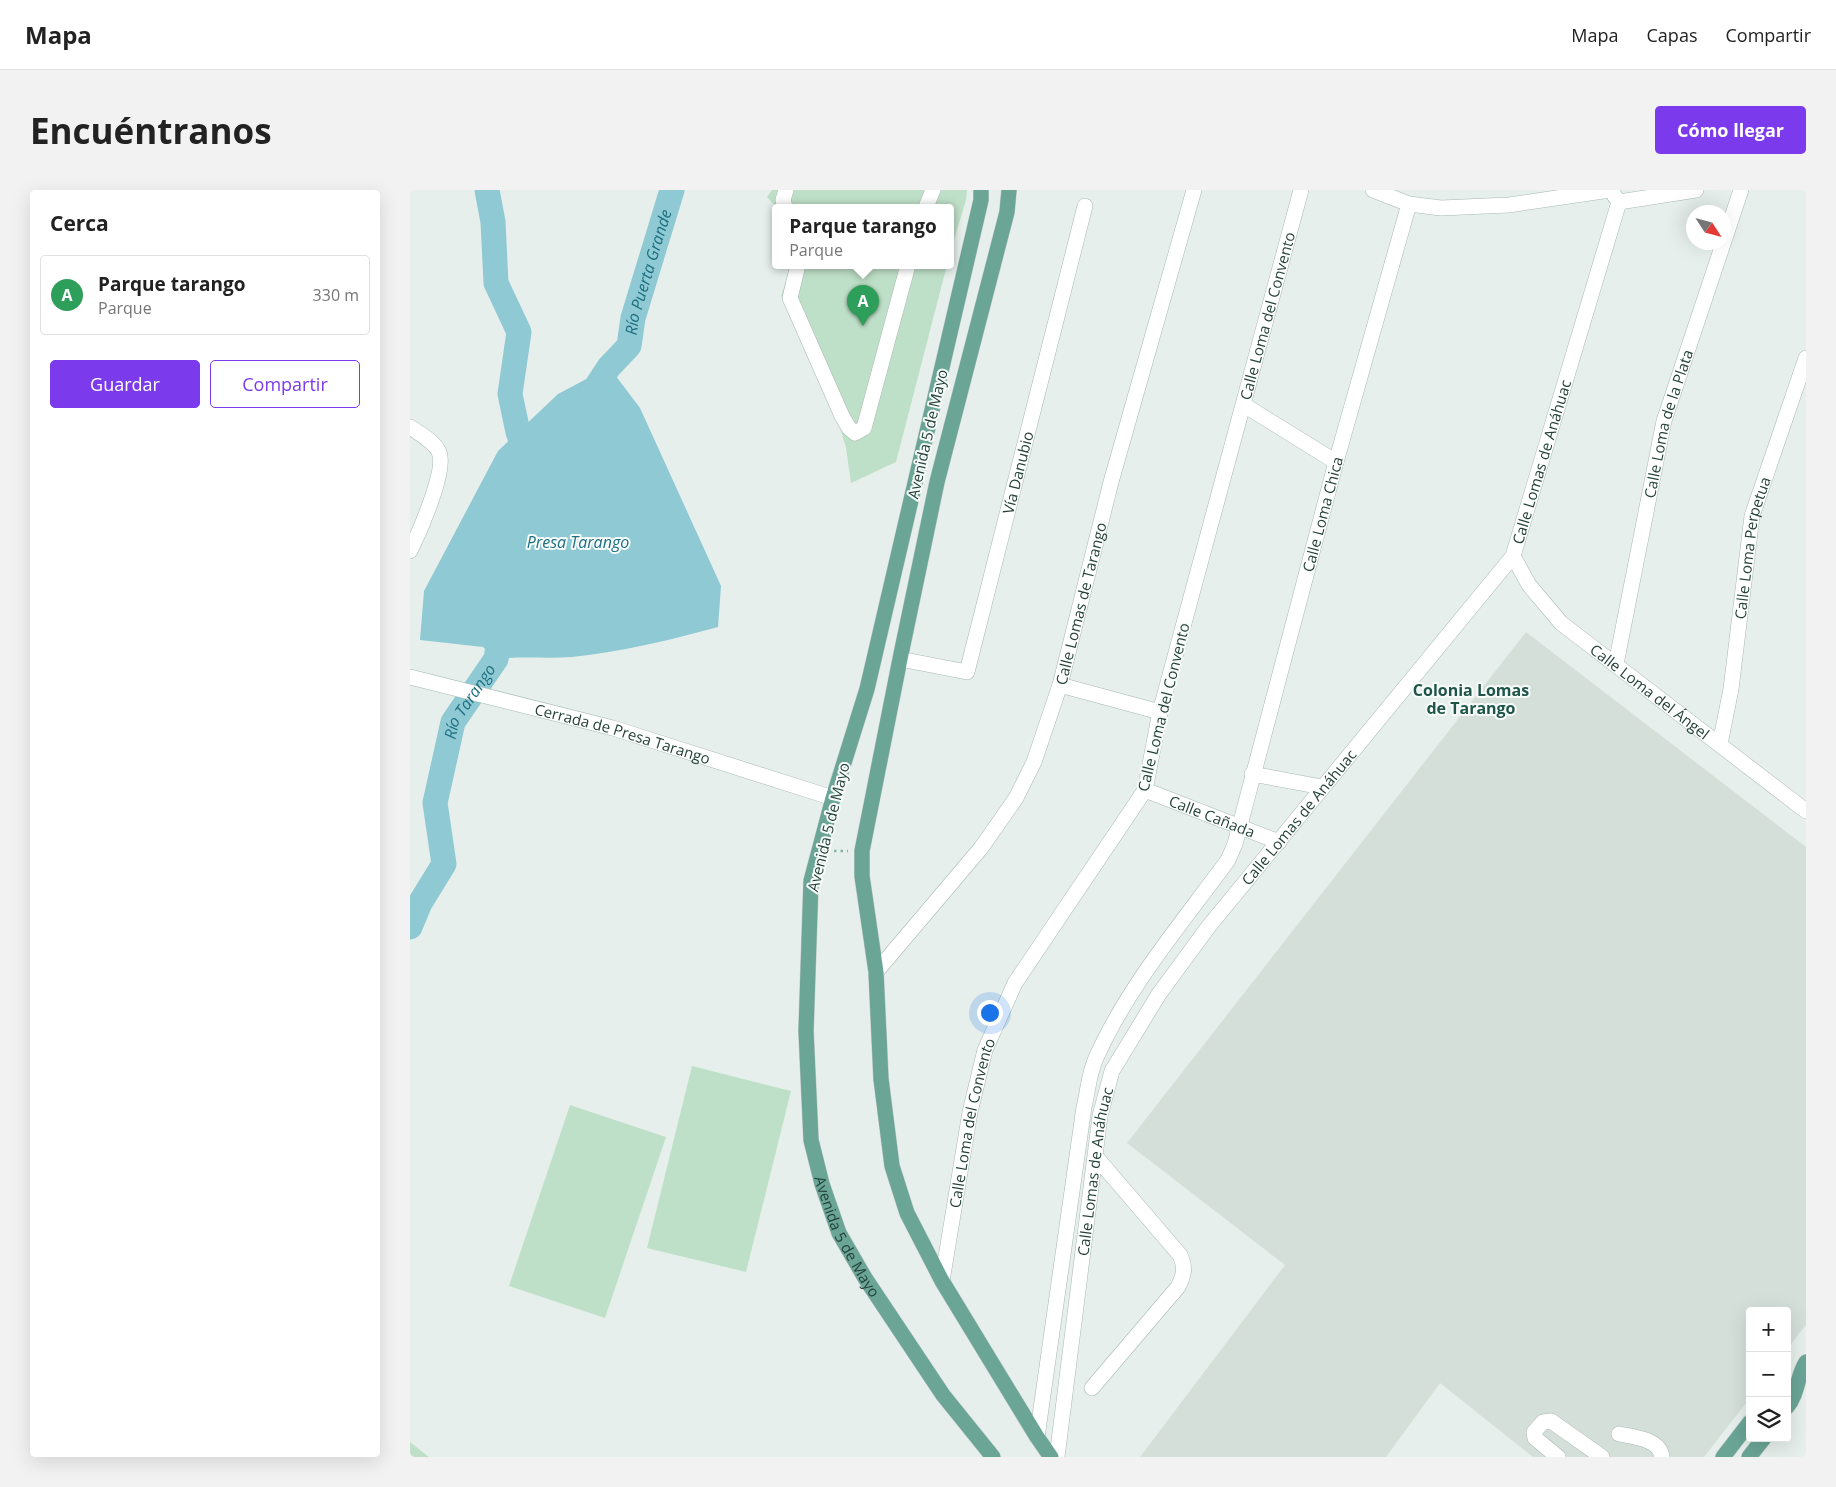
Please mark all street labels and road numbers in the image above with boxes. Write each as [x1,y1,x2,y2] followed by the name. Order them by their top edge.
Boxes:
[1235,230,1299,402] street label: Calle Loma del Convento
[1639,347,1697,500] street label: Calle Loma de la Plata
[902,367,952,501] street label: Avenida 5 de Mayo
[1507,377,1575,546] street label: Calle Lomas de Anáhuac
[997,429,1038,516] street label: Vía Danubio
[1297,454,1347,574] street label: Calle Loma Chica
[1730,474,1775,620] street label: Calle Loma Perpetua
[1050,520,1110,687] street label: Calle Lomas de Tarango
[1132,621,1194,793] street label: Calle Loma del Convento
[1586,639,1714,743] street label: Calle Loma del Ángel
[533,699,713,768] street label: Cerrada de Presa Tarango
[1237,745,1360,889] street label: Calle Lomas de Anáhuac
[802,760,854,894] street label: Avenida 5 de Mayo
[1166,790,1258,842] street label: Calle Cañada
[944,1034,999,1209] street label: Calle Loma del Convento
[1072,1085,1117,1257] street label: Calle Lomas de Anáhuac
[810,1174,885,1301] street label: Avenida 5 de Mayo

